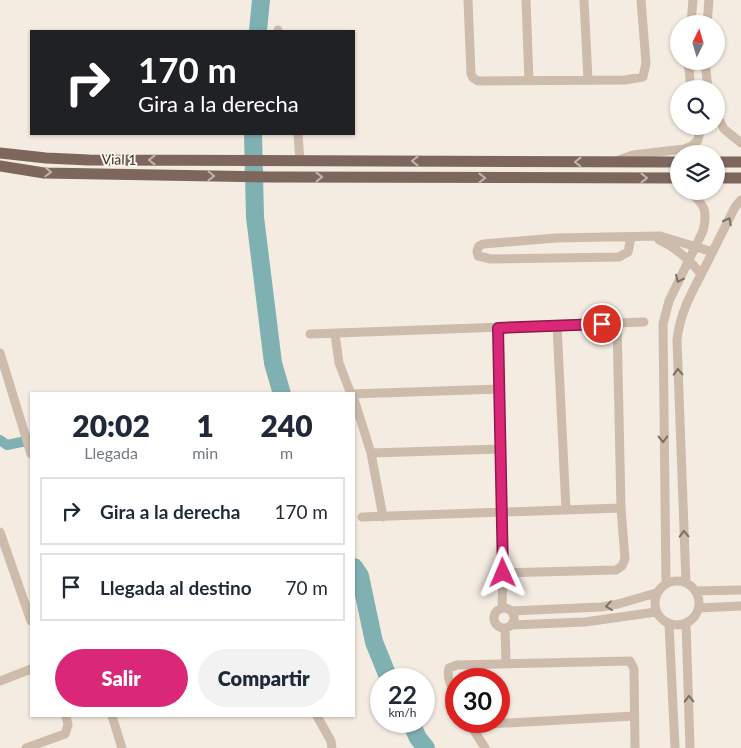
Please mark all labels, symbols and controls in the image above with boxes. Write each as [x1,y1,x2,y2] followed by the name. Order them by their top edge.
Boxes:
[670,15,725,70] north arrow
[670,15,725,200] map controls
[138,48,237,90] text: 170 m
[55,50,120,115] icon: right
[670,80,725,135] button: search
[138,90,299,117] text: Gira a la derecha
[670,145,725,200] button: layers
[101,150,137,168] street label: Vial 1
[148,155,156,165] one-way arrow
[411,156,418,166] one-way arrow
[573,156,581,167] one-way arrow
[45,167,53,178] one-way arrow
[207,171,215,181] one-way arrow
[316,172,323,182] one-way arrow
[478,173,486,183] one-way arrow
[640,173,648,183] one-way arrow
[722,217,732,226] one-way arrow
[676,274,686,283] one-way arrow
[581,303,623,345] pin
[588,310,616,338] icon: arrive
[673,367,684,375] one-way arrow
[72,407,150,443] text: 20:02
[196,407,214,443] text: 1
[260,407,313,443] text: 240
[658,435,669,443] one-way arrow
[84,443,138,462] text: Llegada
[192,443,218,462] text: min
[280,443,293,462] text: m
[57,497,85,525] icon: right
[100,500,240,523] text: Gira a la derecha
[274,500,328,523] text: 170 m
[679,530,689,538] one-way arrow
[476,546,528,598] position arrow
[57,573,85,601] icon: arrive
[100,576,252,599] text: Llegada al destino
[285,576,328,599] text: 70 m
[605,600,613,611] one-way arrow
[55,649,188,707] button: Salir
[198,649,330,707] button: Compartir
[445,668,510,733] speed limit sign: 30
[388,679,417,709] text: 22
[683,695,694,703] one-way arrow
[388,705,417,720] text: km/h

